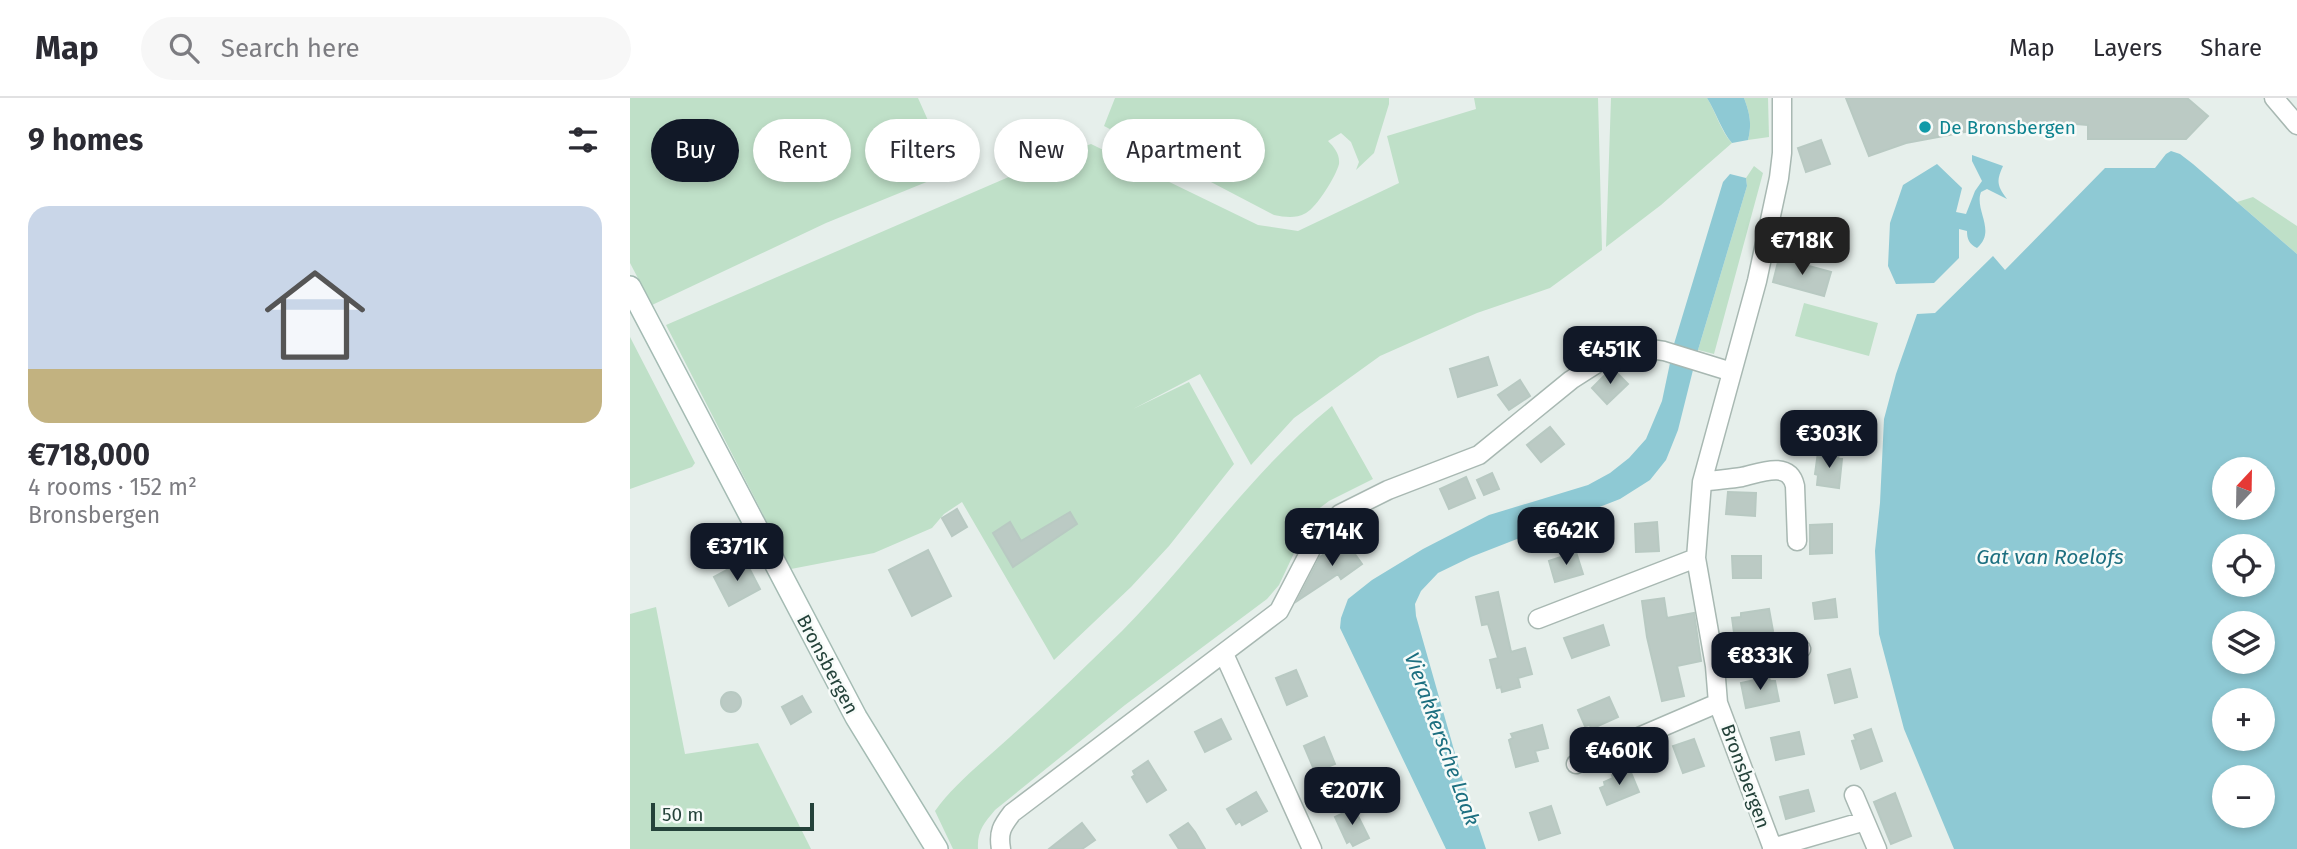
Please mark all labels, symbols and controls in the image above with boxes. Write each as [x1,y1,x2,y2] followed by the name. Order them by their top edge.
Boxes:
[141,17,631,80] search box
[35,28,99,68] text: Map
[165,29,203,67] icon: search
[221,33,360,64] text: Search here
[2009,34,2055,62] text: Map
[2093,34,2162,62] text: Layers
[2200,34,2262,62] text: Share
[1939,116,2076,139] place label: De Bronsbergen
[651,119,739,182] chip: Buy
[753,119,851,182] chip: Rent
[865,119,980,182] chip: Filters
[994,119,1088,182] chip: New
[1102,119,1265,182] chip: Apartment
[1917,119,1933,135] marker: De Bronsbergen
[564,121,602,159] icon: filters
[28,122,143,158] text: 9 homes
[1753,218,1851,277] pin: €718K
[1771,226,1833,254] text: €718K
[252,252,378,378] icon: home
[1561,327,1659,386] pin: €451K
[1579,335,1641,363] text: €451K
[1780,410,1878,470] pin: €303K
[1796,419,1862,447] text: €303K
[28,437,150,473] text: €718,000
[2212,457,2275,520] north arrow
[2212,457,2275,828] map controls
[28,473,197,501] text: 4 rooms · 152 m²
[28,501,160,529] text: Bronsbergen
[1283,508,1381,568] pin: €714K
[1517,508,1615,567] pin: €642K
[1533,516,1599,544] text: €642K
[1301,517,1363,545] text: €714K
[688,524,786,583] pin: €371K
[706,532,768,560] text: €371K
[2212,534,2275,597] button: locate
[1976,544,2124,570] water label: Gat van Roelofs
[792,611,863,718] street label: Bronsbergen
[2212,611,2275,674] button: layers
[1711,632,1809,692] pin: €833K
[1727,641,1793,669] text: €833K
[1399,649,1485,829] water label: Vierakkersche Laak
[2212,688,2275,751] button: +
[1716,721,1775,831] street label: Bronsbergen
[1570,728,1668,787] pin: €460K
[1586,736,1652,764] text: €460K
[2212,765,2275,828] button: −
[1303,768,1401,827] pin: €207K
[1320,776,1384,804] text: €207K
[651,800,814,832] scale bar
[662,803,703,826] text: 50 m

